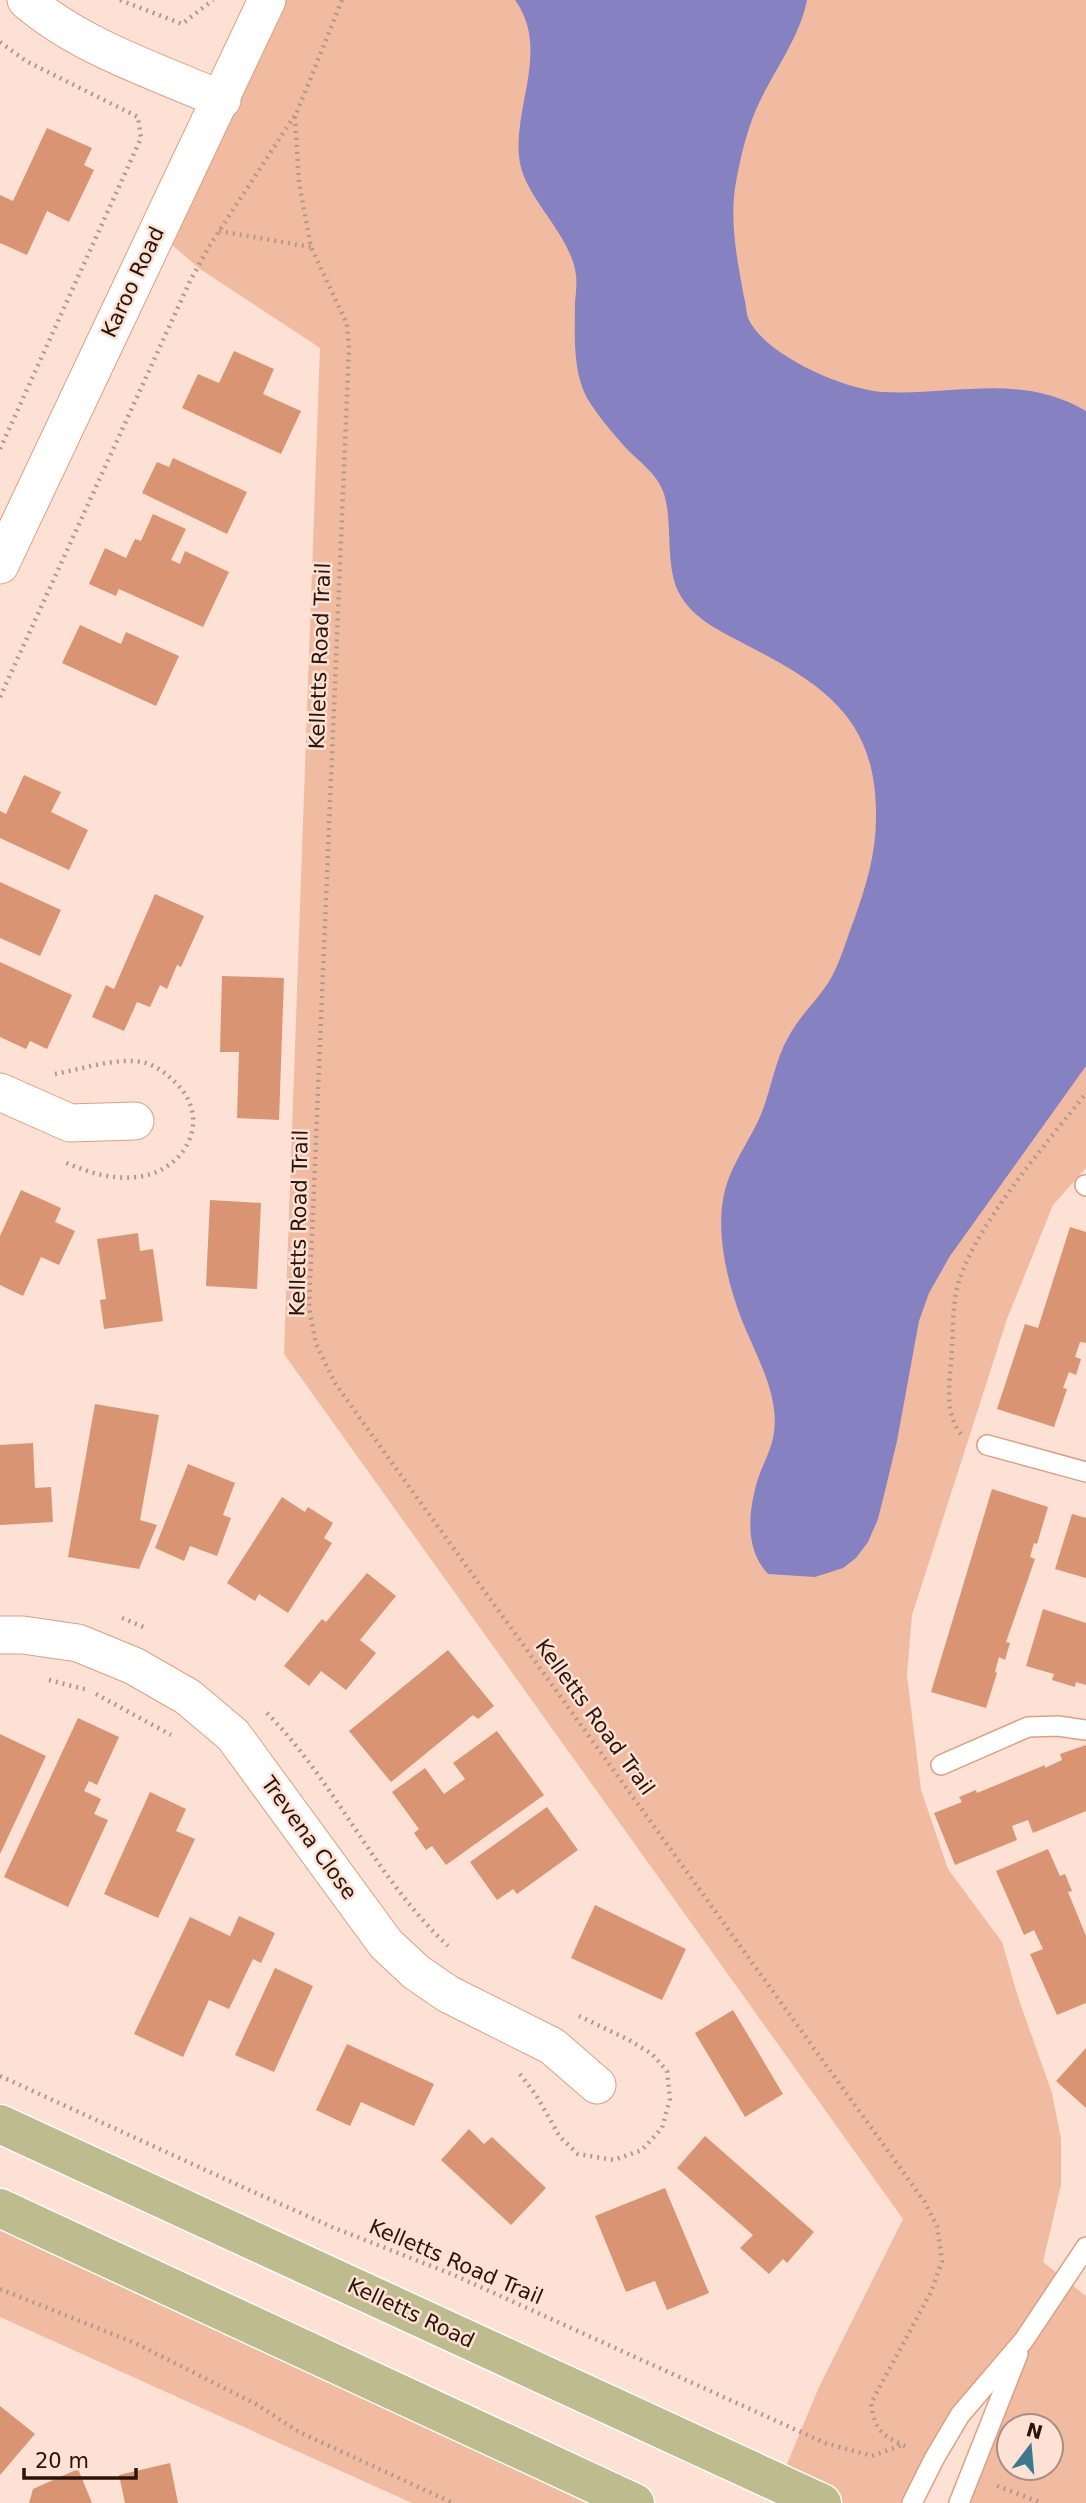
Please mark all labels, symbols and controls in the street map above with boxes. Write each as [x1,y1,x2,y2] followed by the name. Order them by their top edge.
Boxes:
[97,223,169,341] street label: Karoo Road
[305,562,335,750] street label: Kelletts Road Trail
[285,1130,313,1316] street label: Kelletts Road Trail
[530,1634,660,1800] street label: Kelletts Road Trail
[256,1771,362,1904] street label: Trevena Close
[365,2214,547,2310] street label: Kelletts Road Trail
[344,2273,478,2353] street label: Kelletts Road
[995,2412,1065,2482] north arrow
[1024,2418,1045,2443] text: N
[24,2436,136,2480] scale bar
[35,2449,89,2473] text: 20 m

